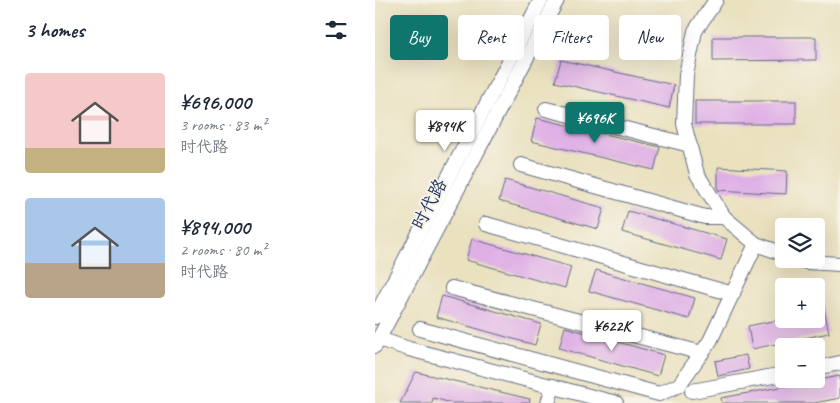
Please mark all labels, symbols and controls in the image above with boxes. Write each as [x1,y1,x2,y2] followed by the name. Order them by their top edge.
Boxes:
[390,15,448,60] chip: Buy
[458,15,524,60] chip: Rent
[534,15,609,60] chip: Filters
[619,15,681,60] chip: New
[322,16,350,44] icon: filters
[25,17,84,43] text: 3 homes
[180,89,251,115] text: ¥696,000
[65,93,125,153] icon: home
[560,102,630,144] pin: ¥696K
[576,108,614,128] text: ¥696K
[410,110,480,152] pin: ¥894K
[180,115,266,135] text: 3 rooms · 83 m²
[427,116,463,136] text: ¥894K
[180,137,228,157] text: 时代路
[407,175,451,233] street label: 时代路
[180,214,250,240] text: ¥894,000
[65,218,125,278] icon: home
[775,218,825,388] map controls
[775,218,825,268] button: layers
[180,240,266,260] text: 2 rooms · 80 m²
[180,262,228,282] text: 时代路
[775,278,825,328] button: +
[577,310,647,352] pin: ¥622K
[593,316,631,336] text: ¥622K
[775,338,825,388] button: −

